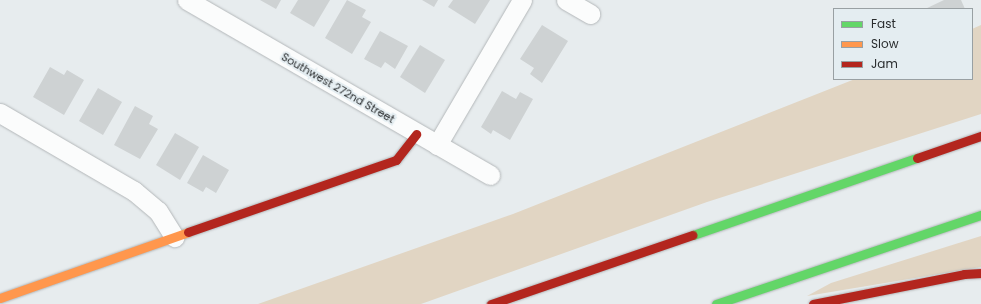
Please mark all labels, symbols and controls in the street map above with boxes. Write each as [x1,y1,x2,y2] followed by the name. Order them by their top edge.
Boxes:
[833,8,973,80] legend
[871,15,896,32] text: Fast
[871,35,899,52] text: Slow
[279,50,397,126] street label: Southwest 272nd Street
[871,55,898,72] text: Jam

